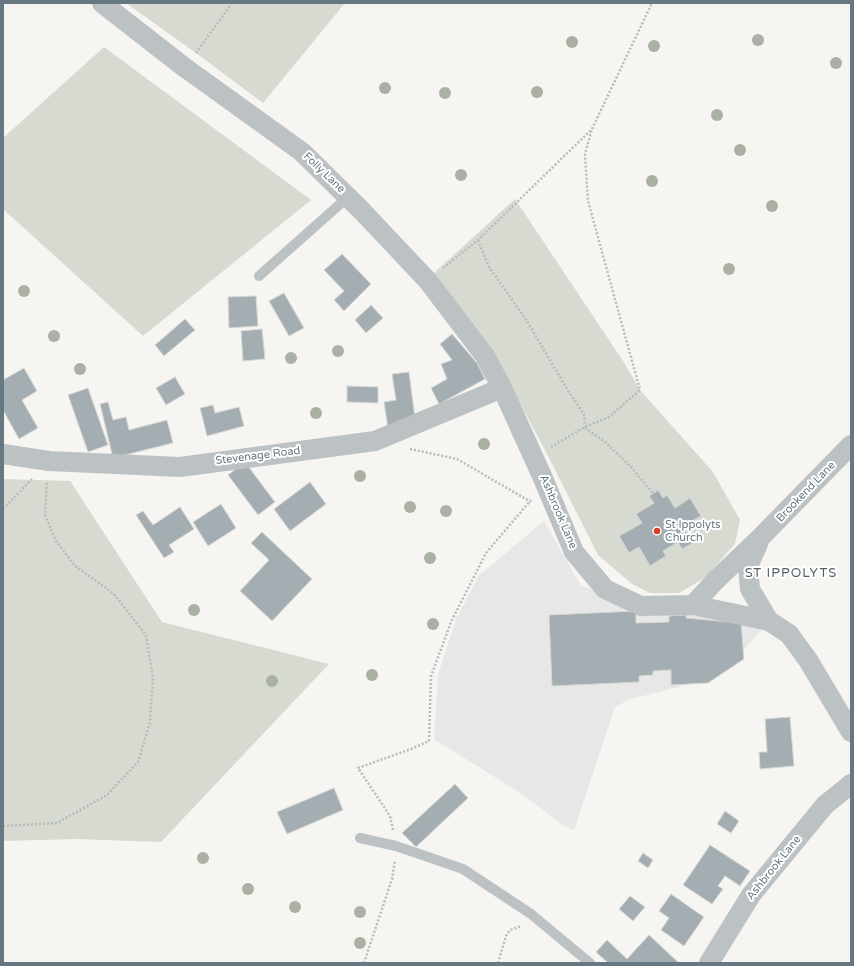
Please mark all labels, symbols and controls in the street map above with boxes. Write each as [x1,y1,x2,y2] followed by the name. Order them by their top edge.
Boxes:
[300,150,348,196] street label: Folly Lane
[215,444,301,468] street label: Stevenage Road
[774,459,838,525] street label: Brookend Lane
[537,473,579,551] street label: Ashbrook Lane
[665,518,721,544] place label: St Ippolyts Church
[652,526,662,536] marker: St Ippolyts Church
[745,566,837,582] district label: ST IPPOLYTS
[744,833,804,903] street label: Ashbrook Lane

